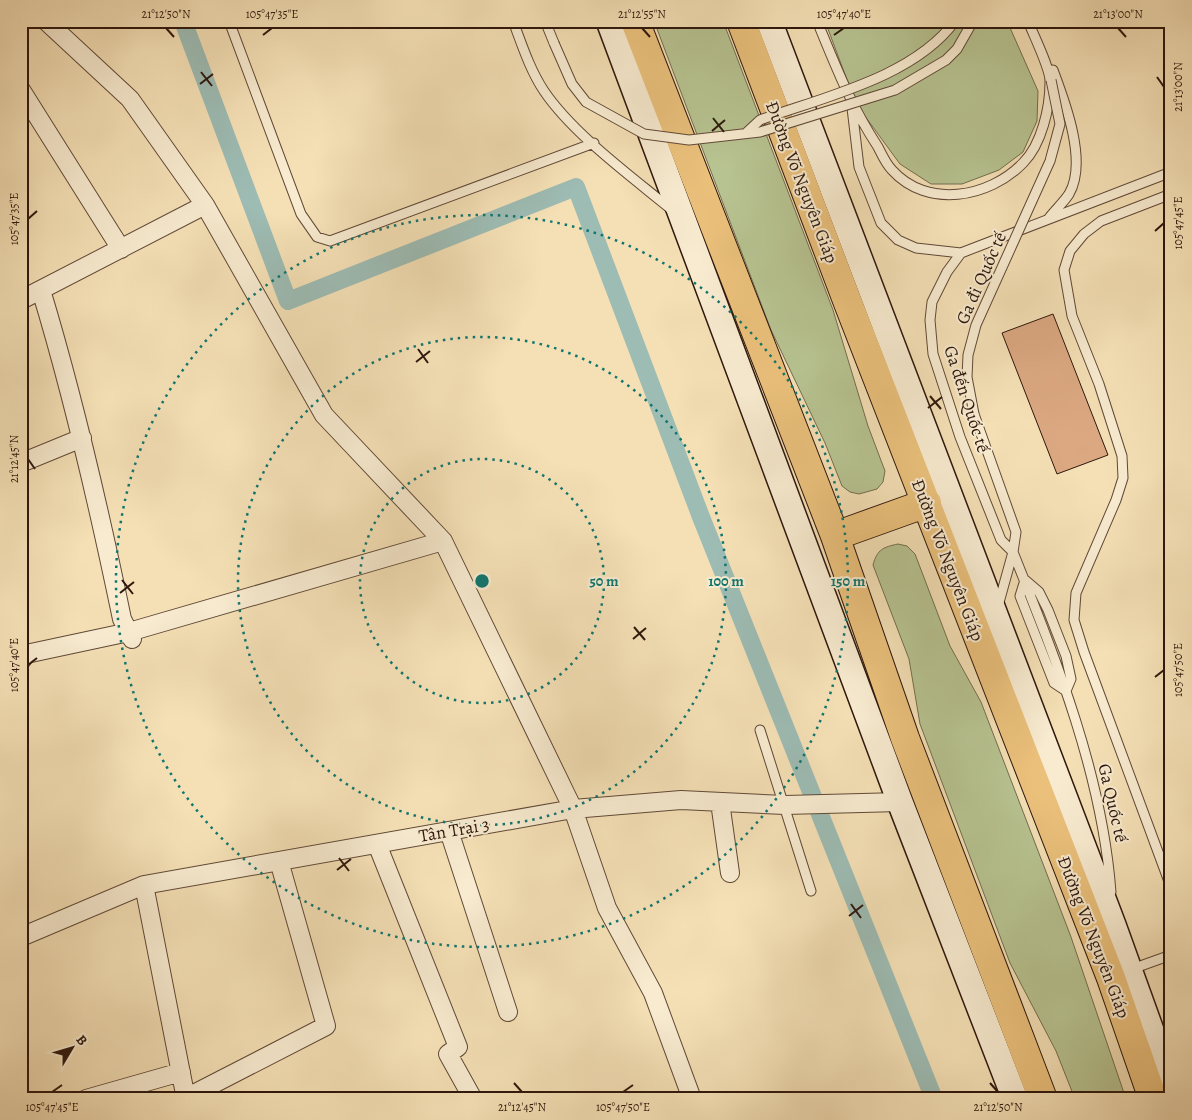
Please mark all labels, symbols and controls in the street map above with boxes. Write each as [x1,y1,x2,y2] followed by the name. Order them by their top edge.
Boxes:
[141,6,191,22] text: 21°12'50"N
[246,6,298,22] text: 105°47'35"E
[618,6,666,22] text: 21°12'55"N
[817,6,871,22] text: 105°47'40"E
[1093,6,1143,22] text: 21°13'00"N
[1170,62,1186,112] text: 21°13'00"N
[760,97,844,267] street label: Đường Võ Nguyên Giáp
[6,193,22,245] text: 105°47'35"E
[1170,196,1186,250] text: 105°47'45"E
[950,228,1012,328] street label: Ga đi Quốc tế
[938,342,996,456] street label: Ga đến Quốc tế
[6,435,22,483] text: 21°12'45"N
[906,475,990,645] street label: Đường Võ Nguyên Giáp
[589,571,619,591] text: 50 m
[708,571,744,591] text: 100 m
[831,571,866,591] text: 150 m
[473,572,491,590] centre of rings
[6,638,22,692] text: 105°47'40"E
[1170,643,1186,697] text: 105°47'50"E
[1092,761,1134,845] street label: Ga Quốc tế
[417,812,491,848] street label: Tân Trại 3
[1052,852,1136,1022] street label: Đường Võ Nguyên Giáp
[48,1022,98,1072] north arrow
[72,1031,92,1050] text: B
[25,1099,79,1115] text: 105°47'45"E
[498,1099,546,1115] text: 21°12'45"N
[596,1099,650,1115] text: 105°47'50"E
[973,1099,1023,1115] text: 21°12'50"N

